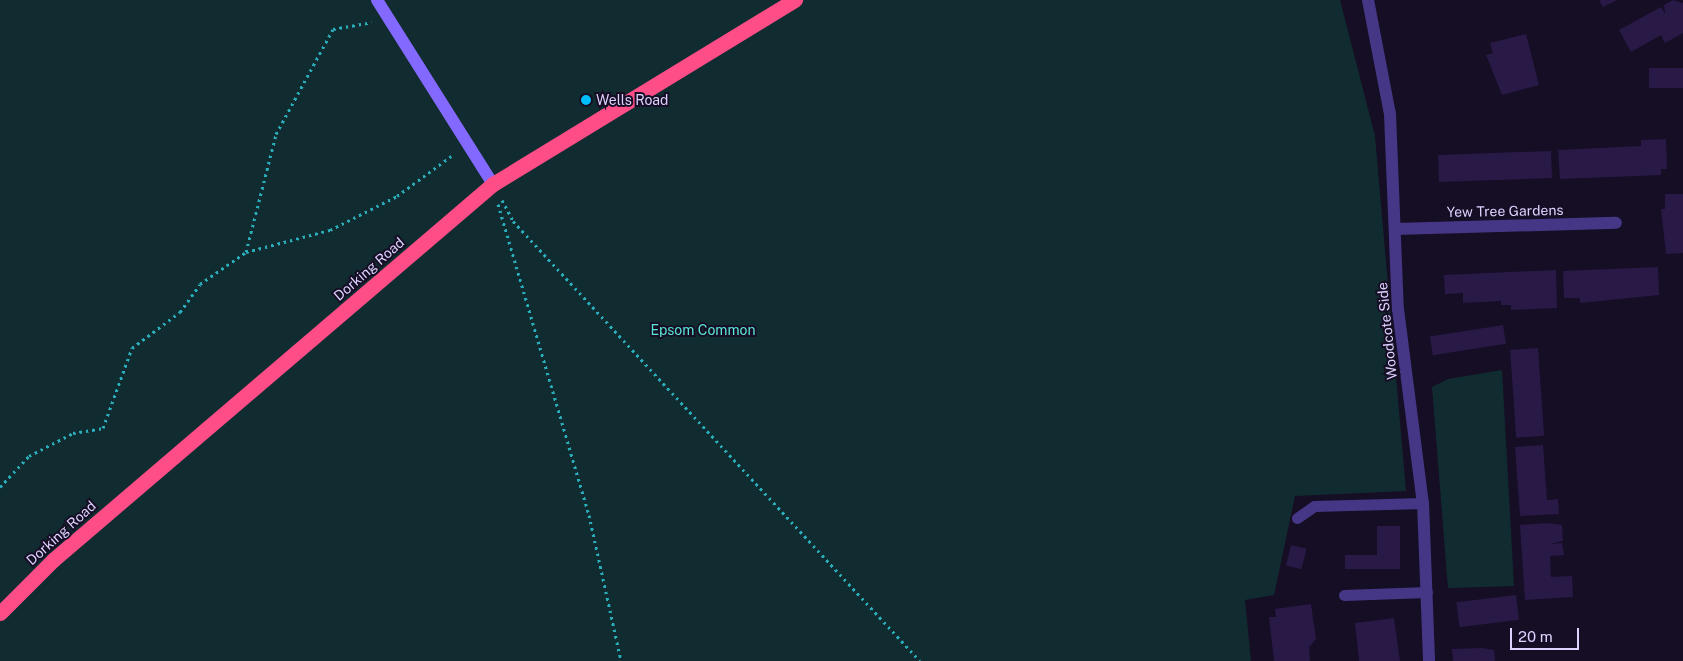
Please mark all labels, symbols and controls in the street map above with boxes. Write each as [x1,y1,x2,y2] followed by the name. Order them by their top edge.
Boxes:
[596,92,668,108] place label: Wells Road
[580,94,592,106] marker: Wells Road
[1446,202,1564,220] street label: Yew Tree Gardens
[330,234,408,304] street label: Dorking Road
[1374,282,1400,380] street label: Woodcote Side
[650,322,756,338] park label: Epsom Common
[23,497,99,569] street label: Dorking Road
[1513,618,1582,650] scale bar
[1518,628,1553,645] text: 20 m

